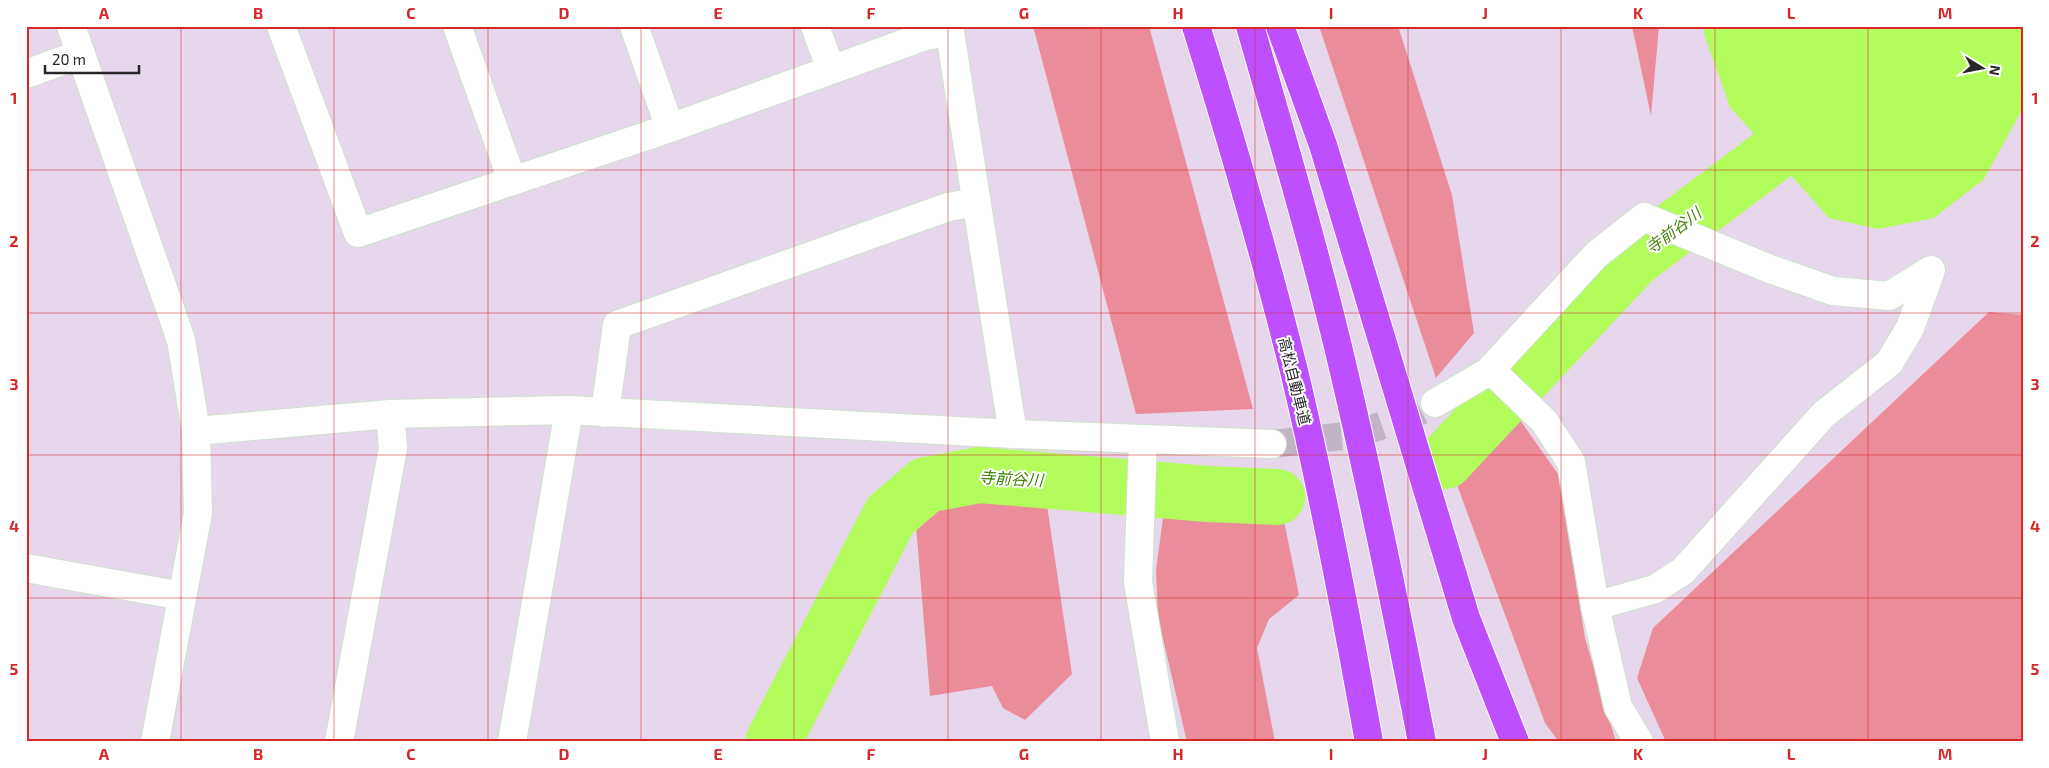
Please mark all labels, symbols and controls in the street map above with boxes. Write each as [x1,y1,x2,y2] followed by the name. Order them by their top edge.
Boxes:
[99,3,110,22] text: A
[253,3,263,22] text: B
[406,3,416,22] text: C
[559,3,570,22] text: D
[713,3,723,22] text: E
[867,3,876,22] text: F
[1019,3,1029,22] text: G
[1172,3,1184,22] text: H
[1329,3,1333,22] text: I
[1482,3,1488,22] text: J
[1633,3,1644,22] text: K
[1787,3,1796,22] text: L
[1938,3,1952,22] text: M
[45,42,139,74] scale bar
[1956,42,2006,92] north arrow
[52,50,86,68] text: 20 m
[1986,64,2005,77] text: N
[11,88,17,107] text: 1
[2032,88,2038,107] text: 1
[1642,202,1706,257] water label: 寺前谷川
[9,231,19,250] text: 2
[2030,231,2040,250] text: 2
[1275,335,1315,427] street label: 高松自動車道
[9,374,19,393] text: 3
[2030,374,2040,393] text: 3
[979,467,1045,489] water label: 寺前谷川
[9,516,19,535] text: 4
[2030,516,2040,535] text: 4
[10,659,19,678] text: 5
[2031,659,2040,678] text: 5
[99,744,110,763] text: A
[253,744,263,763] text: B
[406,744,416,763] text: C
[559,744,570,763] text: D
[713,744,723,763] text: E
[867,744,876,763] text: F
[1019,744,1029,763] text: G
[1172,744,1184,763] text: H
[1329,744,1333,763] text: I
[1482,744,1488,763] text: J
[1633,744,1644,763] text: K
[1787,744,1796,763] text: L
[1938,744,1952,763] text: M

